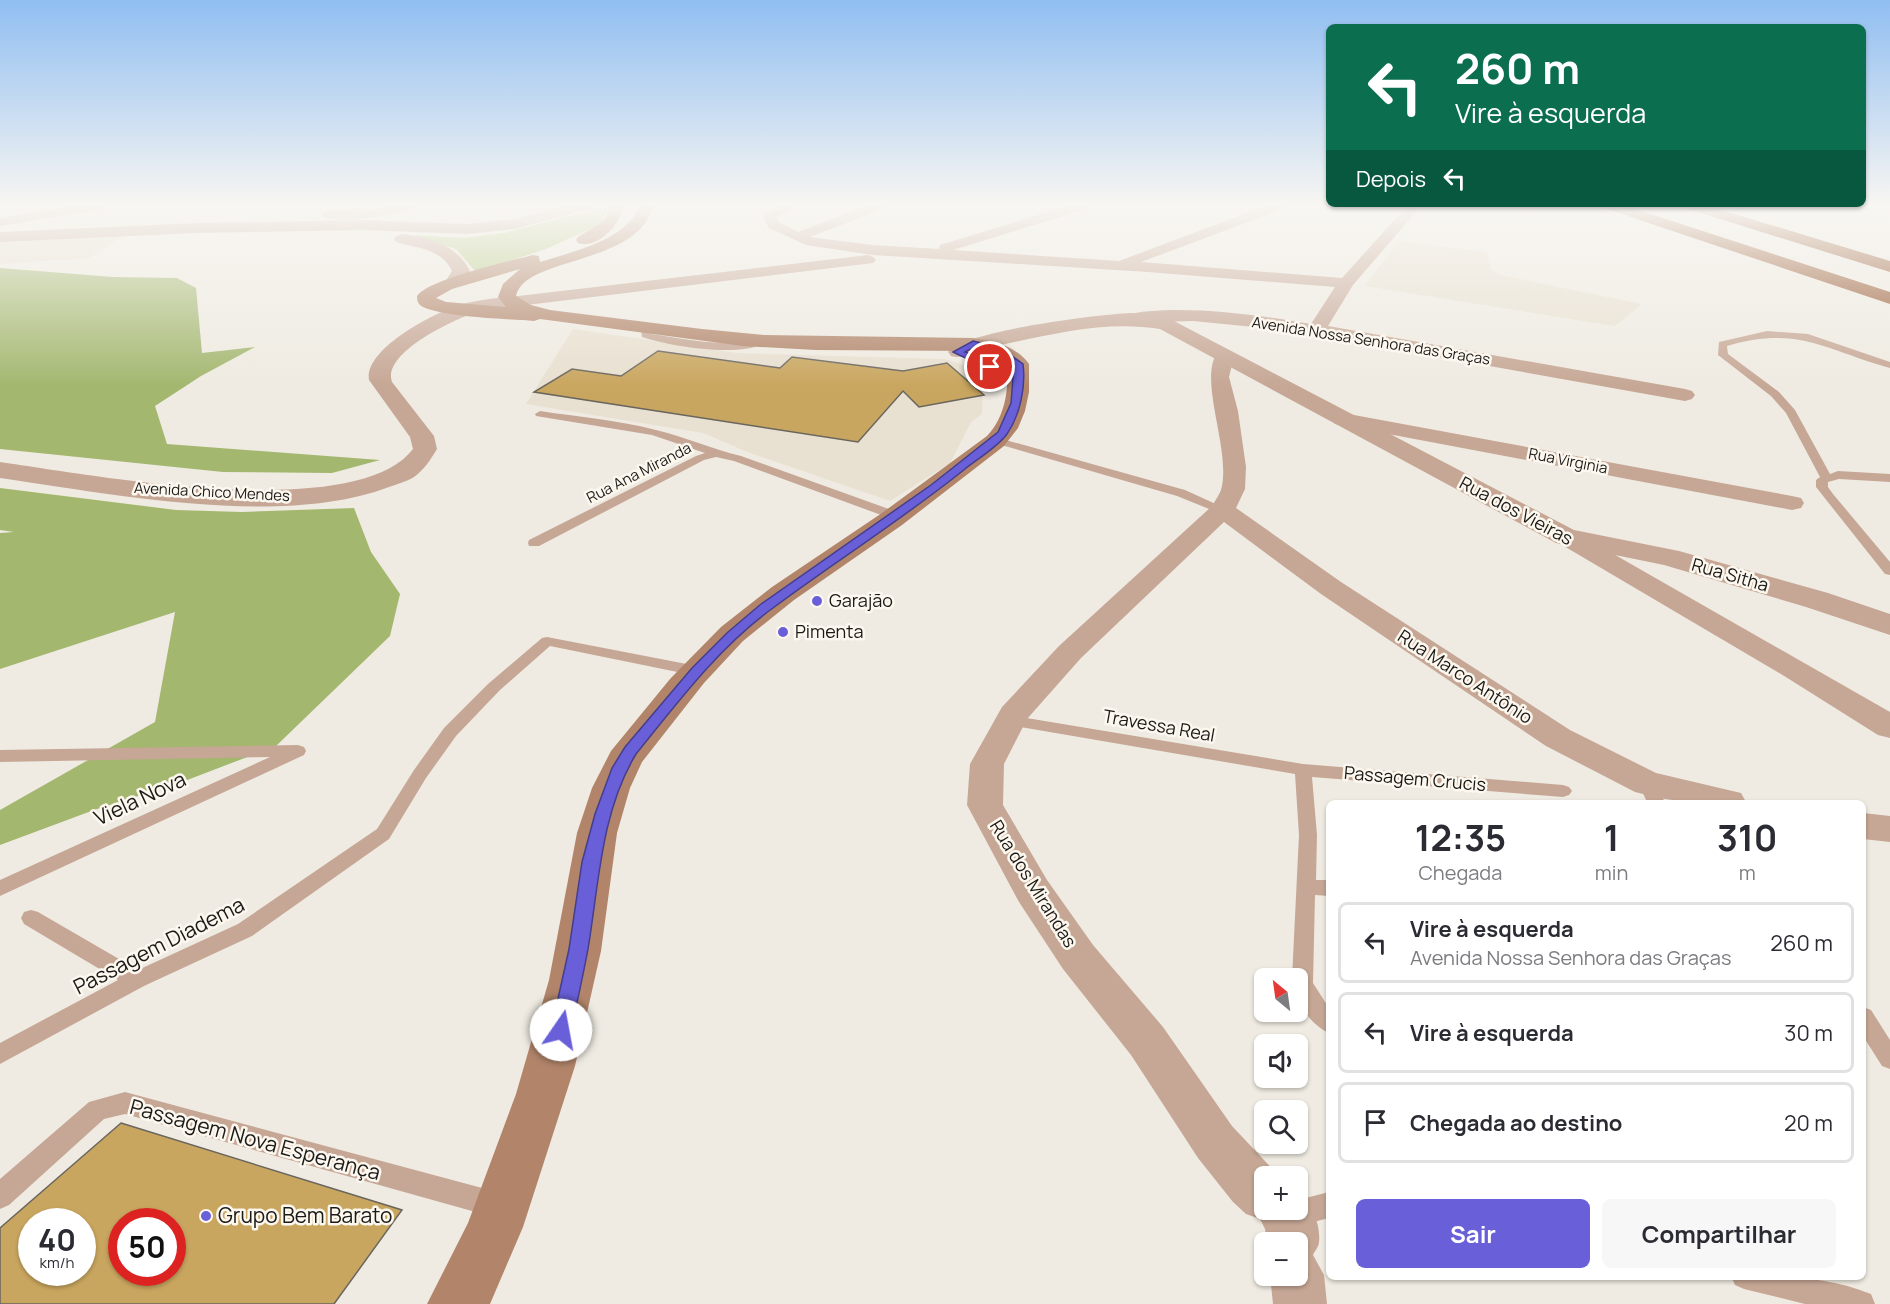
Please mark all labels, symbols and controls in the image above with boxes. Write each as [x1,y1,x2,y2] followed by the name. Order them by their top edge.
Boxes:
[1455,39,1580,97] text: 260 m
[1356,48,1434,126] icon: left
[1455,94,1646,131] text: Vire à esquerda
[1438,162,1471,195] icon: left
[1356,164,1426,194] text: Depois
[1250,311,1492,370] street label: Avenida Nossa Senhora das Graças
[964,341,1015,392] pin
[973,350,1006,383] icon: arrive
[583,437,695,508] street label: Rua Ana Miranda
[1527,443,1609,478] street label: Rua Virginia
[1456,470,1577,550] street label: Rua dos Vieiras
[134,477,291,506] street label: Avenida Chico Mendes
[1689,552,1771,596] street label: Rua Sitha
[829,588,893,612] place label: Garajão
[810,594,824,608] marker: Garajão
[795,619,863,643] place label: Pimenta
[1394,624,1538,729] street label: Rua Marco Antônio
[776,625,790,639] marker: Pimenta
[1101,703,1217,747] street label: Travessa Real
[1343,760,1487,796] street label: Passagem Crucis
[89,765,190,832] street label: Viela Nova
[1415,813,1506,862] text: 12:35
[1604,813,1619,862] text: 1
[1717,813,1777,862] text: 310
[985,815,1083,952] street label: Rua dos Mirandas
[1419,859,1502,886] text: Chegada
[1595,859,1628,886] text: min
[1739,859,1756,886] text: m
[68,890,249,1000] street label: Passagem Diadema
[1410,914,1574,944] text: Vire à esquerda
[1359,926,1392,959] icon: left
[1770,928,1833,958] text: 260 m
[1410,944,1731,971] text: Avenida Nossa Senhora das Graças
[1254,968,1308,1022] north arrow
[1254,968,1308,1286] map controls
[529,998,593,1062] position arrow
[1359,1016,1392,1049] icon: left
[1410,1018,1574,1048] text: Vire à esquerda
[1784,1018,1833,1048] text: 30 m
[1254,1034,1308,1088] button: sound
[127,1092,384,1186] street label: Passagem Nova Esperança
[1254,1100,1308,1154] button: search
[1359,1106,1392,1139] icon: arrive
[1410,1108,1622,1138] text: Chegada ao destino
[1784,1108,1833,1138] text: 20 m
[1254,1166,1308,1220] button: +
[1356,1199,1590,1268] button: Sair
[1602,1199,1836,1268] button: Compartilhar
[218,1201,393,1229] place label: Grupo Bem Barato
[108,1208,186,1286] speed limit sign: 50
[199,1209,213,1223] marker: Grupo Bem Barato
[38,1219,76,1260] text: 40
[1254,1232,1308,1286] button: −
[40,1252,74,1273] text: km/h

